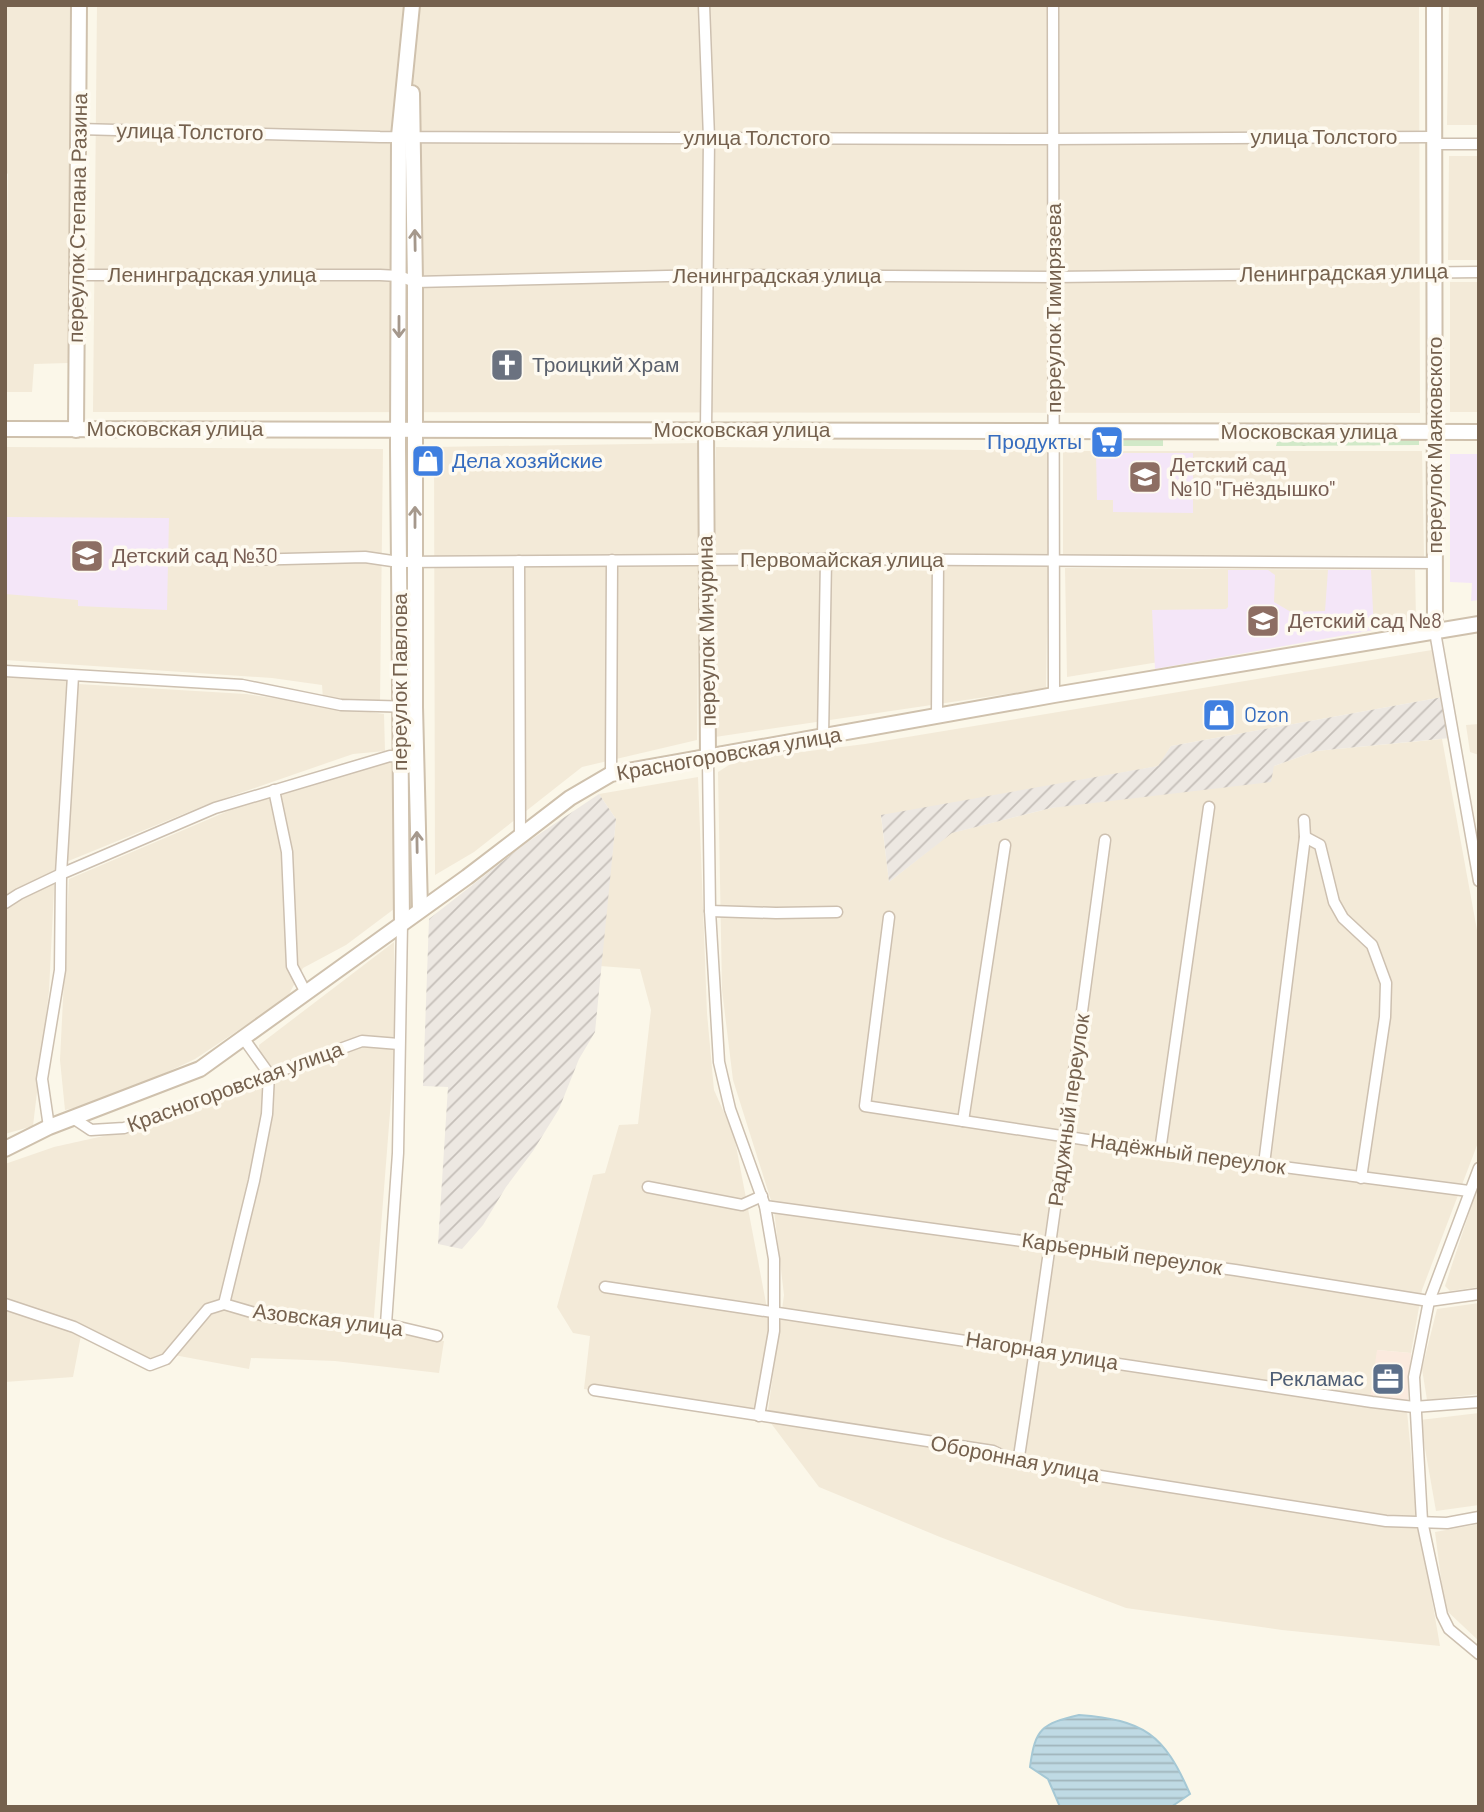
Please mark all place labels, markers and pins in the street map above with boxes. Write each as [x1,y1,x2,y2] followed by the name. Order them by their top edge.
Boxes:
[488,346,526,384] church icon: Троицкий Храм
[532,351,679,376] place label: Троицкий Храм
[1088,423,1126,461] supermarket icon: Продукты
[987,428,1082,453] place label: Продукты
[409,442,447,480] shop icon: Дела хозяйские
[452,447,603,472] place label: Дела хозяйские
[1170,451,1335,500] place label: Детский сад №10 "Гнёздышко"
[1126,458,1164,496] school or university icon: Детский сад №10 "Гнёздышко"
[68,537,106,575] school or university icon: Детский сад №30
[112,542,278,567] place label: Детский сад №30
[1244,602,1282,640] school or university icon: Детский сад №8
[1288,607,1442,632] place label: Детский сад №8
[1200,696,1238,734] shop icon: Ozon
[1244,701,1289,726] place label: Ozon
[1369,1360,1407,1398] office icon: Рекламас
[1269,1365,1364,1390] place label: Рекламас

